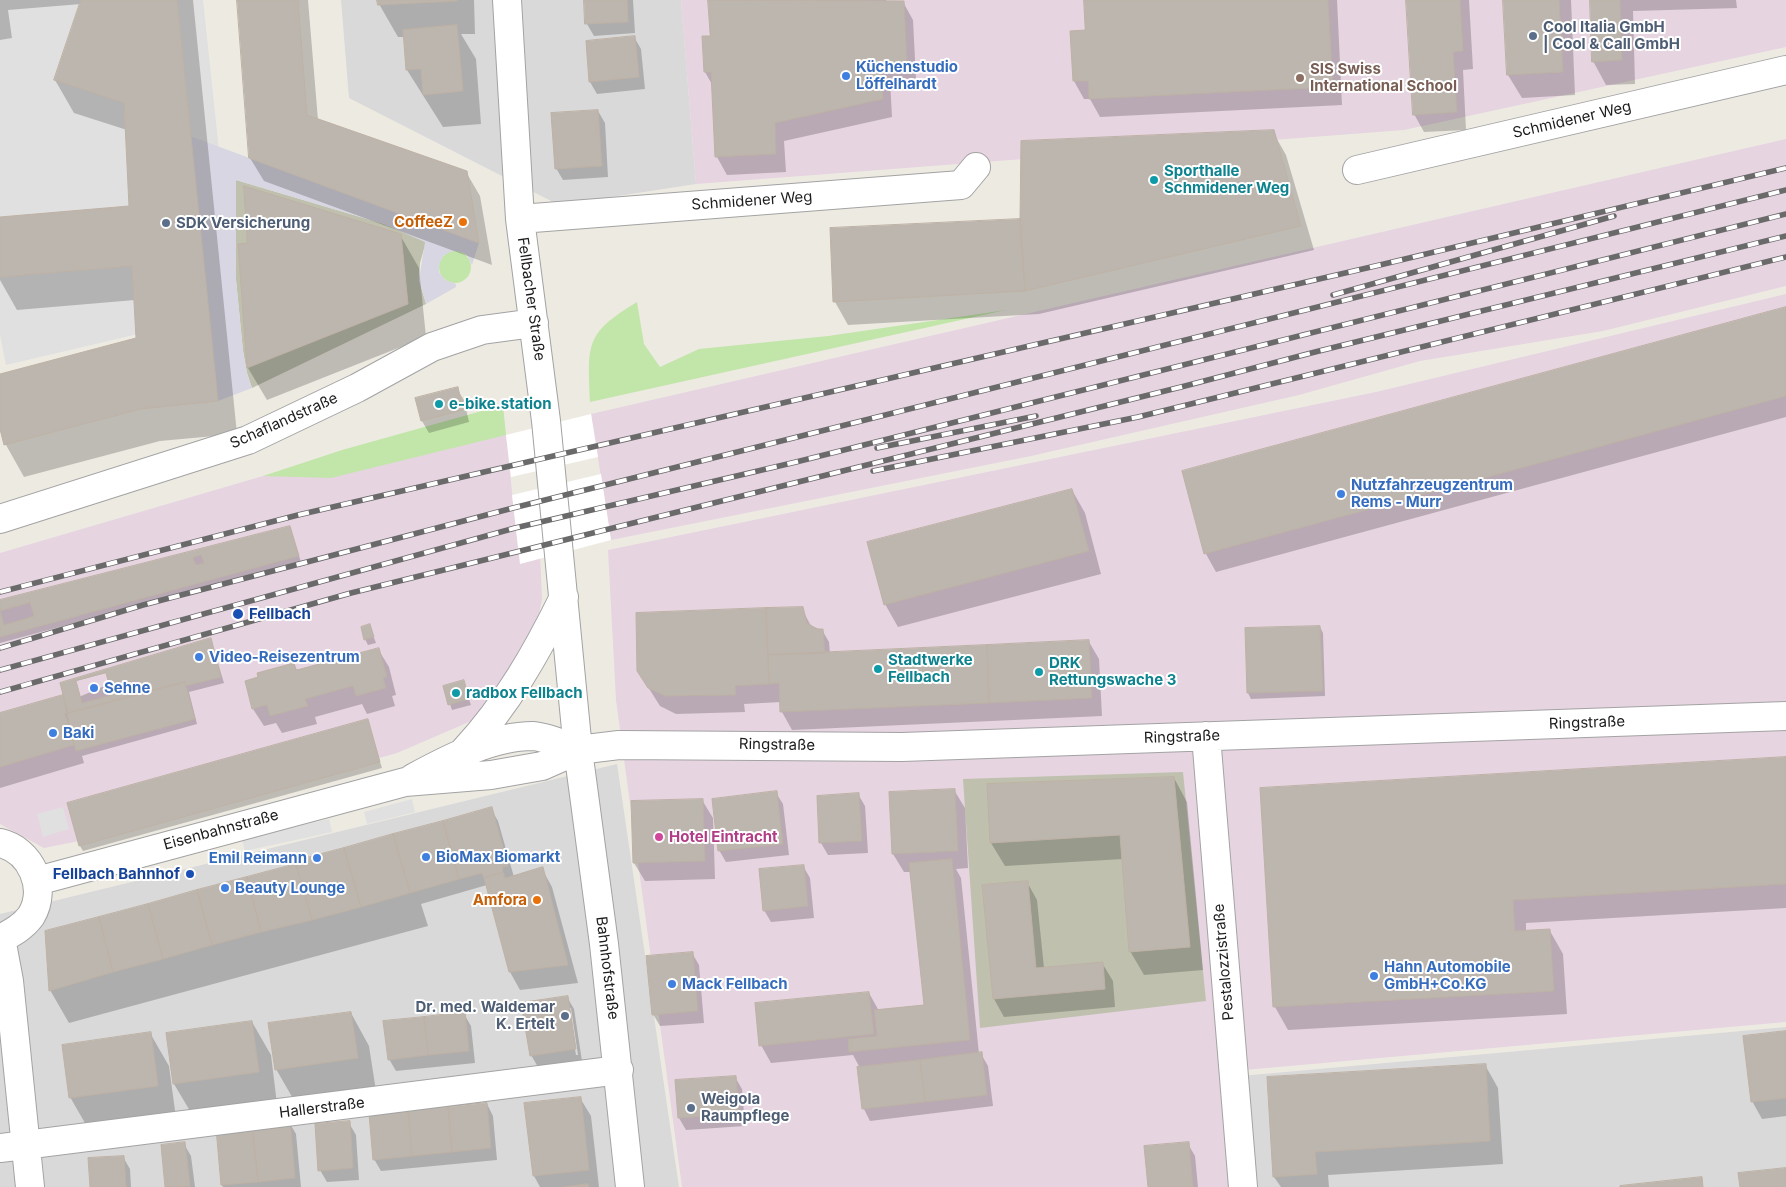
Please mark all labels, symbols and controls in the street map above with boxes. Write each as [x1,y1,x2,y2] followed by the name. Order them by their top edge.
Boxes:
[1543,18,1680,53] place label: Cool Italia GmbH | Cool & Call GmbH
[1527,30,1539,42] marker: Cool Italia GmbH | Cool & Call GmbH
[856,58,958,93] place label: Küchenstudio Löffelhardt
[1310,60,1457,95] place label: SIS Swiss International School
[840,70,852,82] marker: Küchenstudio Löffelhardt
[1294,72,1306,84] marker: SIS Swiss International School
[1511,98,1633,142] street label: Schmidener Weg
[1164,162,1289,197] place label: Sporthalle Schmidener Weg
[1148,174,1160,186] marker: Sporthalle Schmidener Weg
[691,188,813,214] street label: Schmidener Weg
[394,213,453,231] place label: CoffeeZ
[176,214,310,232] place label: SDK Versicherung
[457,216,469,228] marker: CoffeeZ
[160,217,172,229] marker: SDK Versicherung
[513,236,549,362] street label: Fellbacher Straße
[227,389,341,453] street label: Schaflandstraße
[449,395,552,413] place label: e-bike.station
[433,398,445,410] marker: e-bike.station
[1351,476,1513,511] place label: Nutzfahrzeugzentrum Rems - Murr
[1335,488,1347,500] marker: Nutzfahrzeugzentrum Rems - Murr
[249,605,311,623] place label: Fellbach
[231,607,245,621] marker: Fellbach
[209,648,360,666] place label: Video-Reisezentrum
[193,651,205,663] marker: Video-Reisezentrum
[888,651,973,686] place label: Stadtwerke Fellbach
[1049,654,1176,689] place label: DRK Rettungswache 3
[872,663,884,675] marker: Stadtwerke Fellbach
[1033,666,1045,678] marker: DRK Rettungswache 3
[104,679,150,697] place label: Sehne
[88,682,100,694] marker: Sehne
[466,684,583,702] place label: radbox Fellbach
[450,687,462,699] marker: radbox Fellbach
[1549,713,1625,733] street label: Ringstraße
[63,724,94,742] place label: Baki
[47,727,59,739] marker: Baki
[1144,727,1220,747] street label: Ringstraße
[739,735,815,755] street label: Ringstraße
[161,806,281,854] street label: Eisenbahnstraße
[669,828,778,846] place label: Hotel Eintracht
[653,831,665,843] marker: Hotel Eintracht
[436,848,560,866] place label: BioMax Biomarkt
[209,849,307,867] place label: Emil Reimann
[420,851,432,863] marker: BioMax Biomarkt
[311,852,323,864] marker: Emil Reimann
[53,865,180,883] place label: Fellbach Bahnhof
[184,868,196,880] marker: Fellbach Bahnhof
[235,879,345,897] place label: Beauty Lounge
[219,882,231,894] marker: Beauty Lounge
[473,891,527,909] place label: Amfora
[531,894,543,906] marker: Amfora
[1210,903,1238,1021] street label: Pestalozzistraße
[592,915,622,1021] street label: Bahnhofstraße
[1384,958,1511,993] place label: Hahn Automobile GmbH+Co.KG
[1368,970,1380,982] marker: Hahn Automobile GmbH+Co.KG
[682,975,788,993] place label: Mack Fellbach
[666,978,678,990] marker: Mack Fellbach
[415,998,555,1033] place label: Dr. med. Waldemar K. Ertelt
[559,1010,571,1022] marker: Dr. med. Waldemar K. Ertelt
[701,1090,789,1125] place label: Weigola Raumpflege
[278,1094,366,1122] street label: Hallerstraße
[685,1102,697,1114] marker: Weigola Raumpflege

